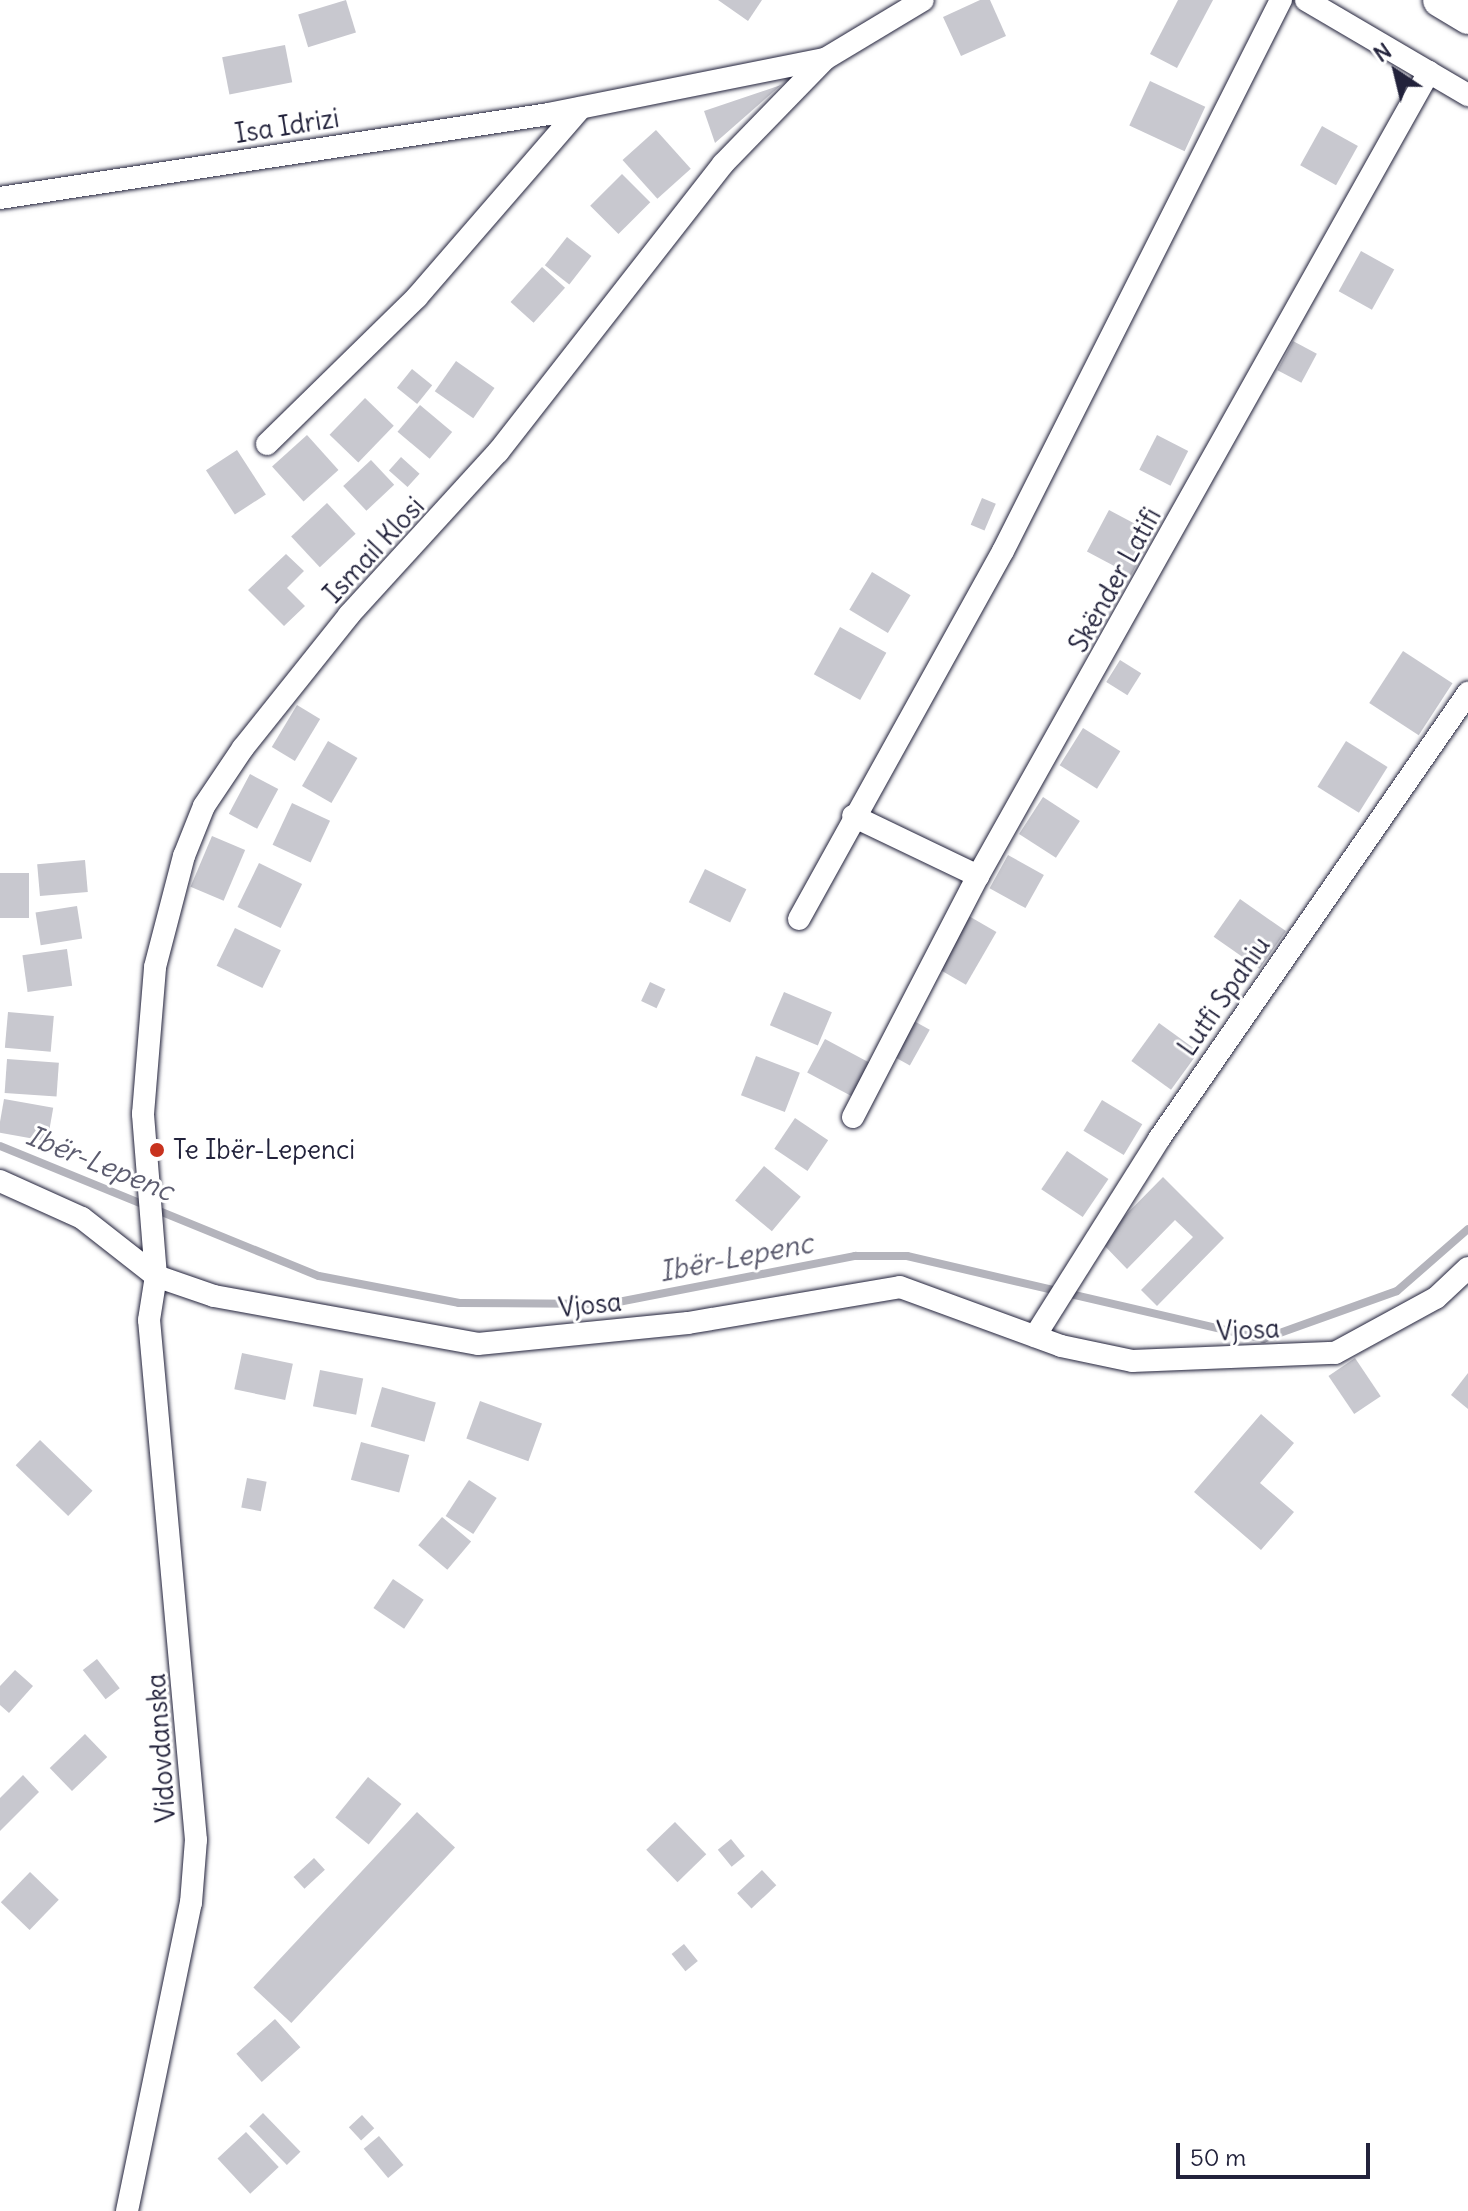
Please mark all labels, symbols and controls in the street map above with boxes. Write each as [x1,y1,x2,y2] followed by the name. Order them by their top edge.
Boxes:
[1356,32,1436,112] north arrow
[1368,37,1396,68] text: N
[233,102,341,150] street label: Isa Idrizi
[317,491,431,609] street label: Ismail Klosi
[1063,502,1167,658] street label: Skënder Latifi
[1172,930,1276,1062] street label: Lutfi Spahiu
[22,1118,178,1208] water label: Ibër-Lepenc
[173,1134,355,1166] place label: Te Ibër-Lepenci
[148,1141,166,1159] marker: Te Ibër-Lepenci
[657,1226,815,1288] water label: Ibër-Lepenc
[557,1286,623,1324] street label: Vjosa
[1216,1313,1280,1347] street label: Vjosa
[140,1672,182,1824] street label: Vidovdanska
[1180,2127,1374,2177] scale bar
[1190,2142,1246,2172] text: 50 m

